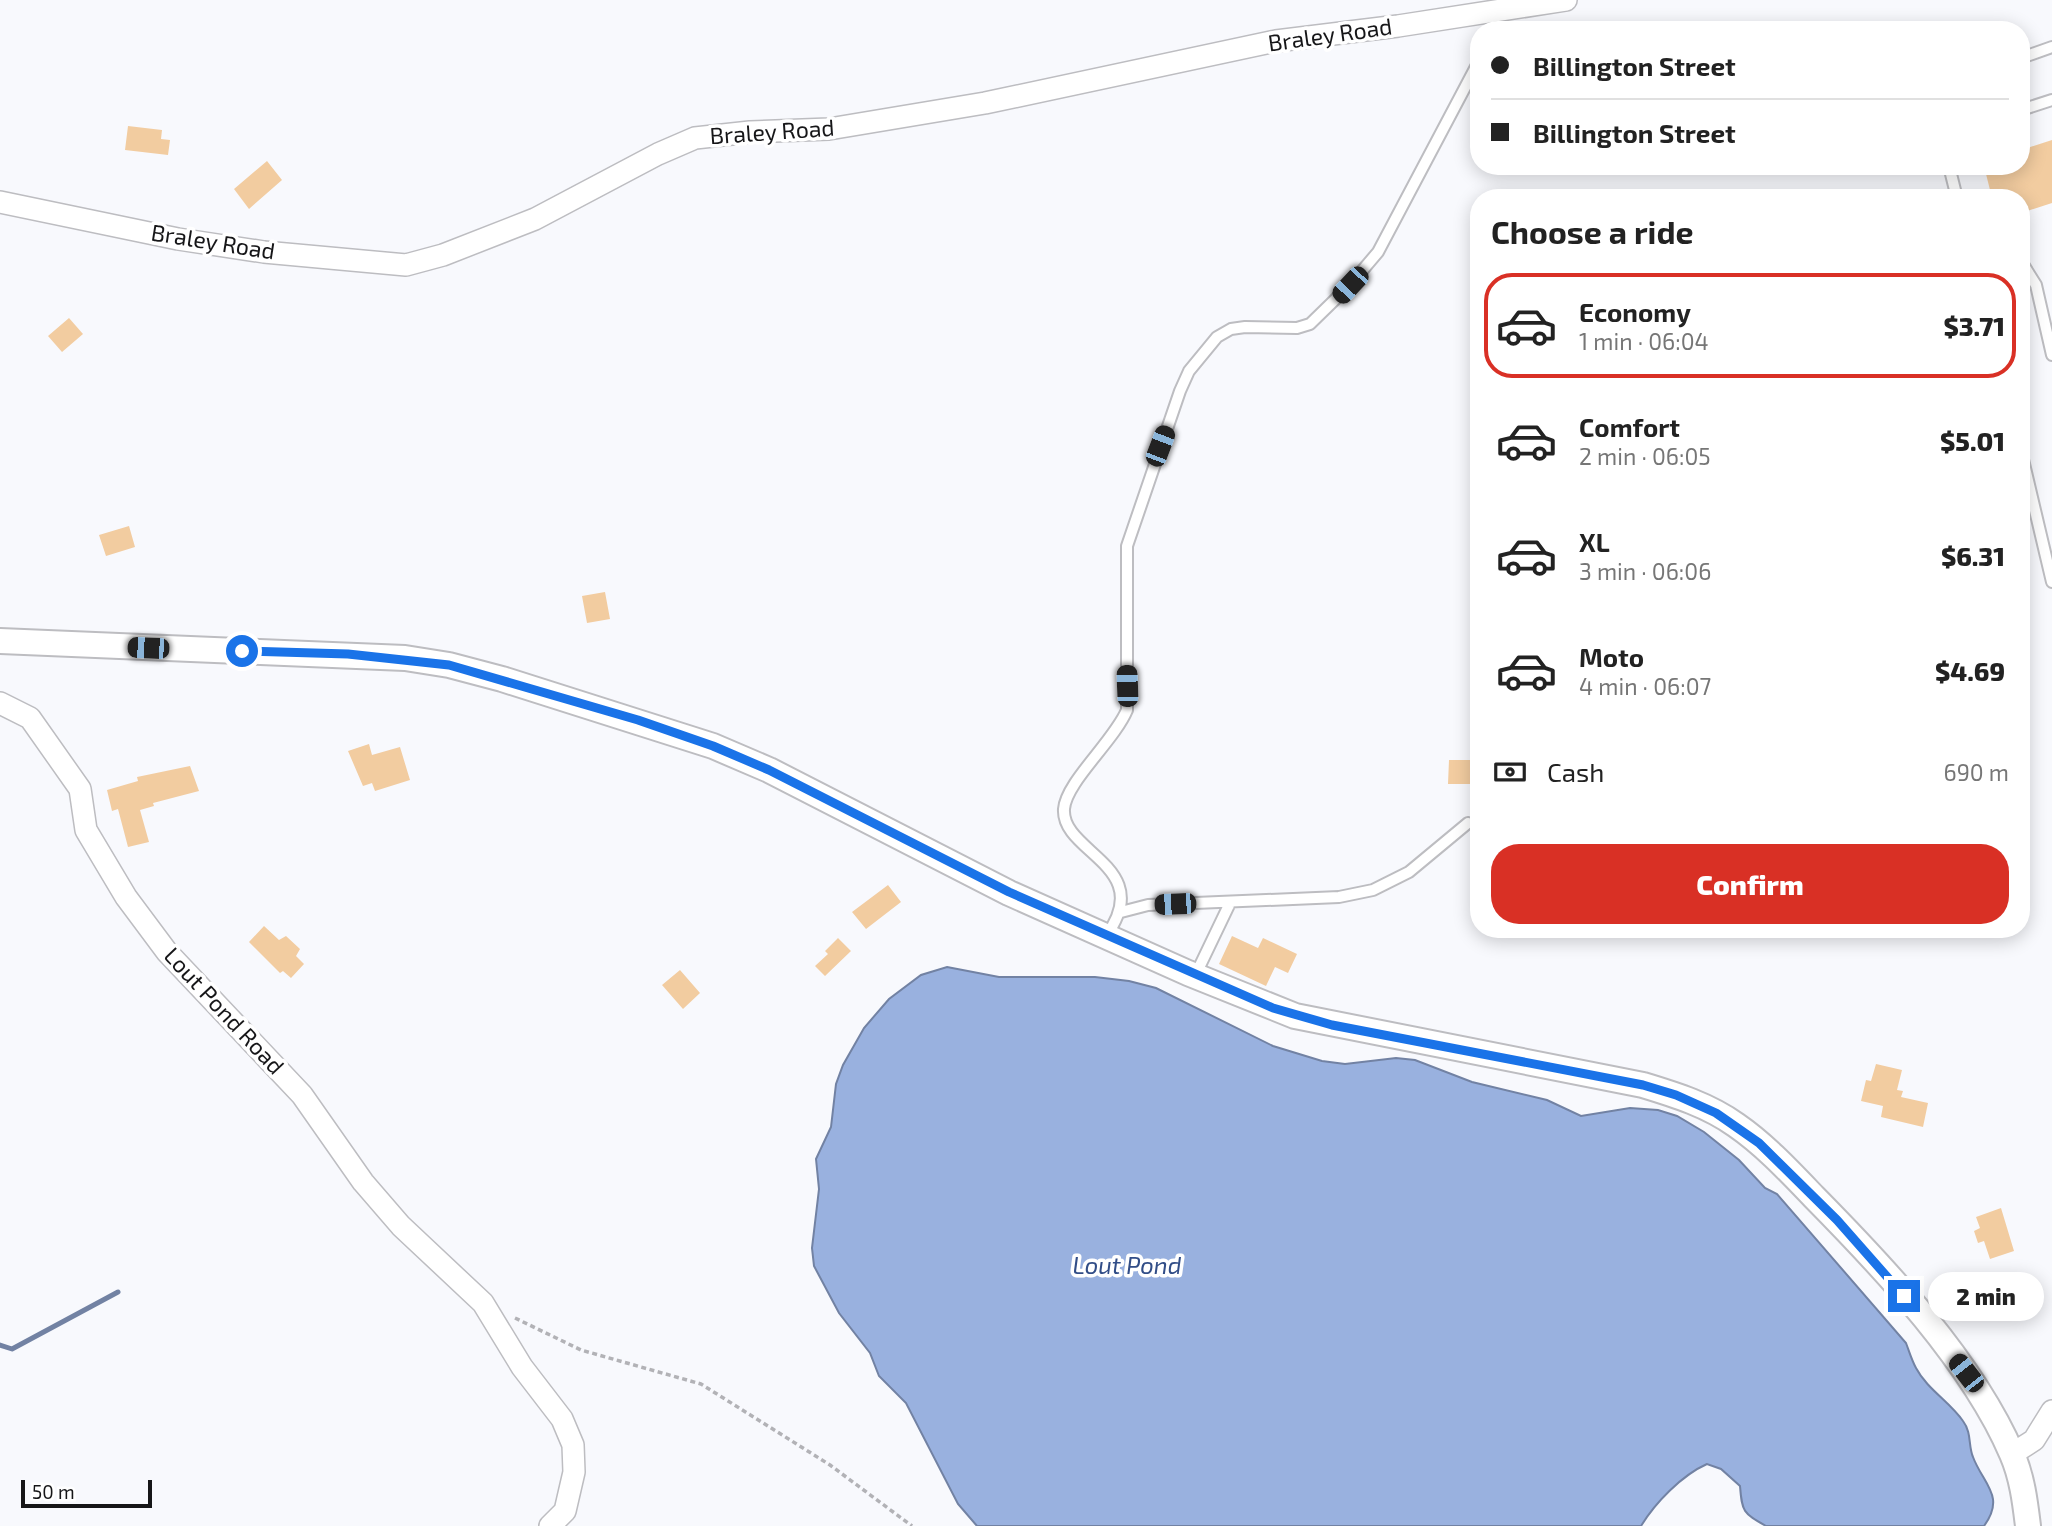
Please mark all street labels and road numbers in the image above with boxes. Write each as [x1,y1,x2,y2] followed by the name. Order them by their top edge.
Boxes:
[1266,11,1394,57] street label: Braley Road
[709,113,835,149] street label: Braley Road
[149,217,277,265] street label: Braley Road
[159,941,291,1079] street label: Lout Pond Road

